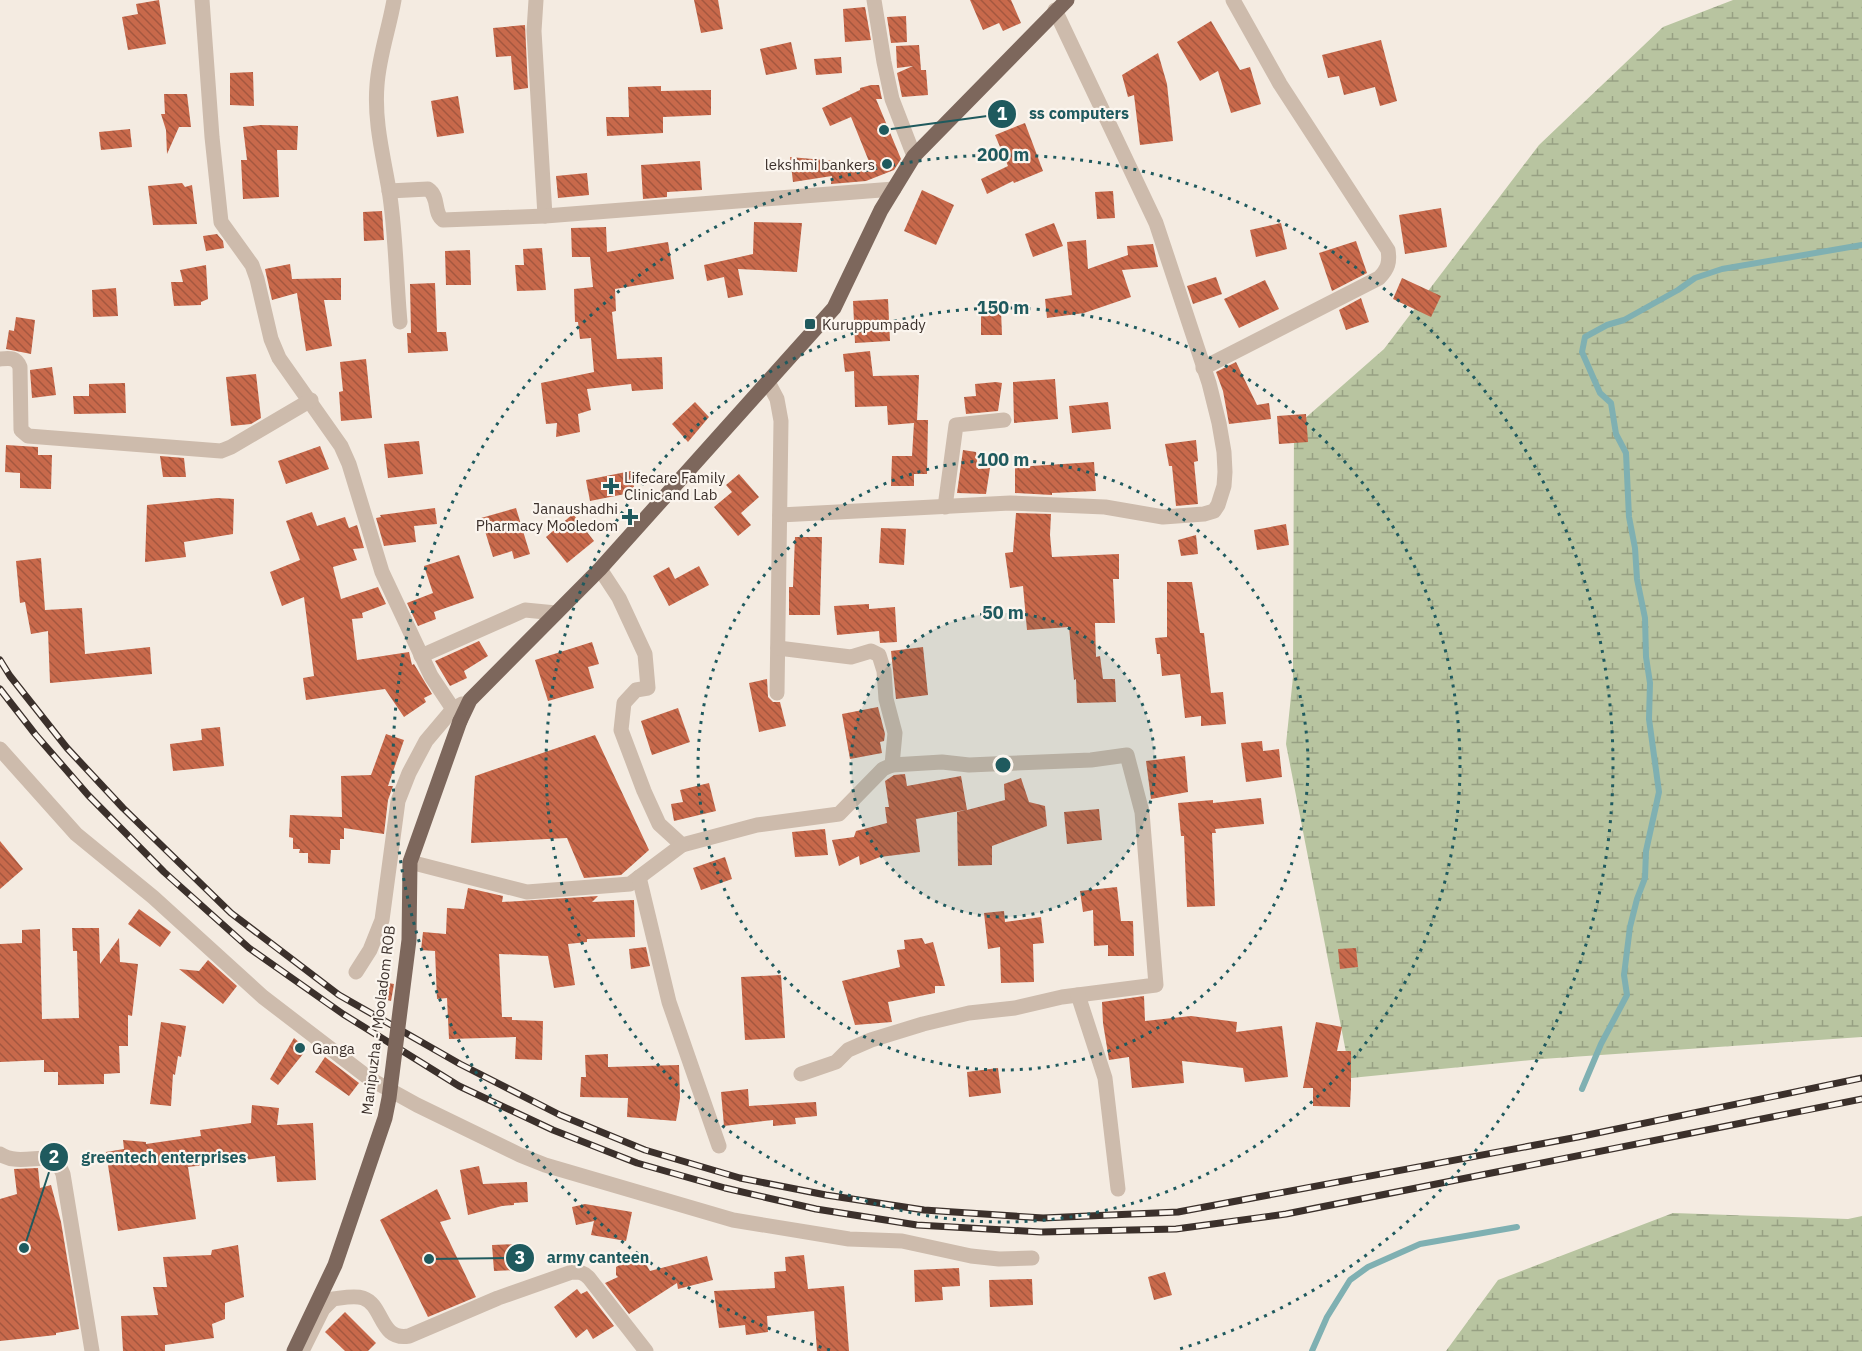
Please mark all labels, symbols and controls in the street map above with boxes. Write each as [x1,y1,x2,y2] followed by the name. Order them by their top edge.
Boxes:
[987,97,1141,131] callout: ss computers
[997,102,1008,125] text: 1
[1029,103,1129,123] text: ss computers
[977,143,1029,166] text: 200 m
[765,155,875,174] place label: lekshmi bankers
[880,157,894,171] marker: lekshmi bankers
[977,296,1029,319] text: 150 m
[822,315,926,334] place label: Kuruppumpady
[803,317,817,331] marker: Kuruppumpady
[977,448,1029,471] text: 100 m
[624,468,726,504] place label: Lifecare Family Clinic and Lab
[602,477,620,495] marker: Lifecare Family Clinic and Lab
[476,499,618,535] place label: Janaushadhi Pharmacy Mooledom
[623,510,637,524] marker: Janaushadhi Pharmacy Mooledom
[982,601,1024,624] text: 50 m
[993,755,1013,775] centre of rings
[357,924,399,1116] street label: Manipuzha - Mooladom ROB
[312,1039,355,1058] place label: Ganga
[293,1041,307,1055] marker: Ganga
[39,1140,259,1174] callout: greentech enterprises
[49,1145,59,1168] text: 2
[81,1147,247,1167] text: greentech enterprises
[505,1241,661,1275] callout: army canteen
[515,1246,525,1269] text: 3
[547,1247,649,1267] text: army canteen

